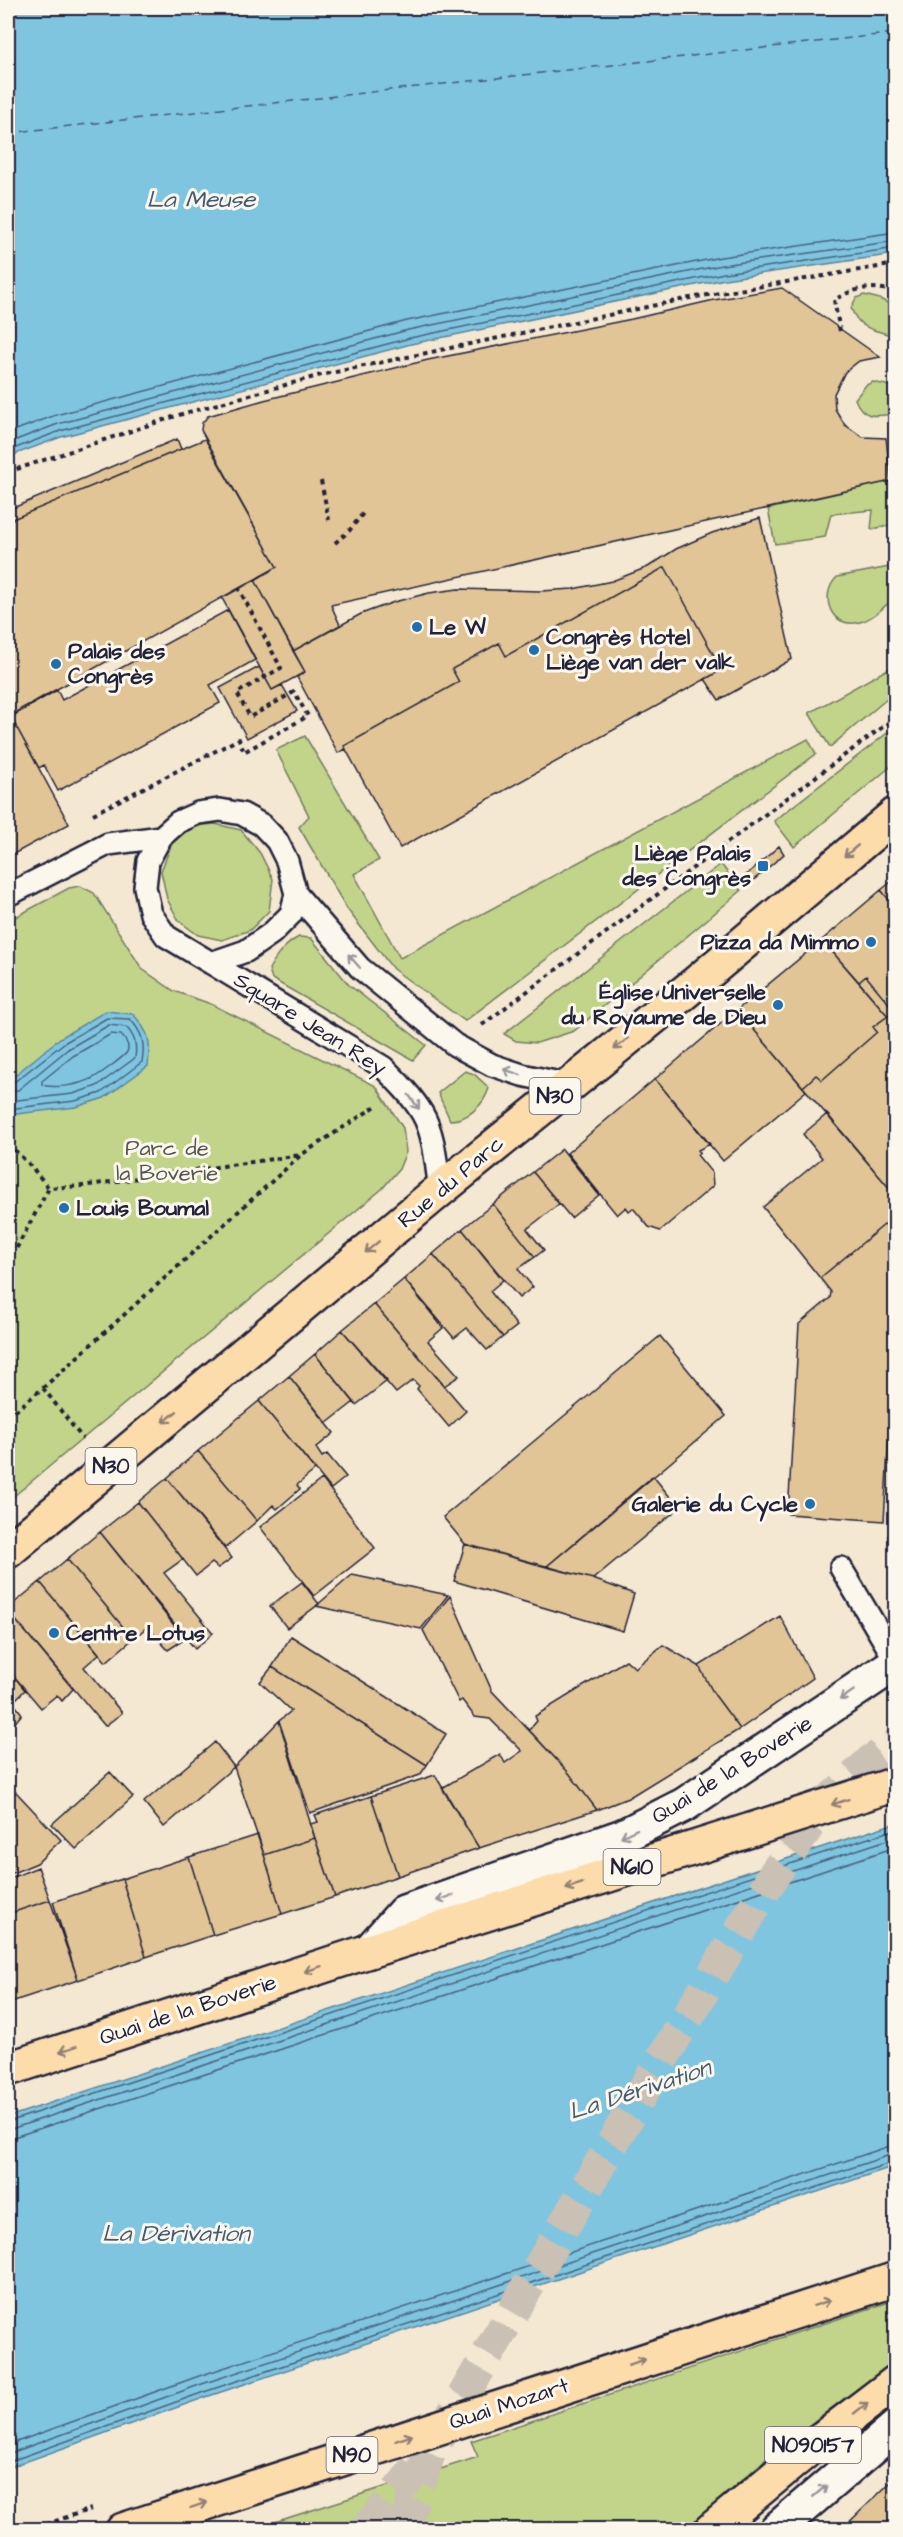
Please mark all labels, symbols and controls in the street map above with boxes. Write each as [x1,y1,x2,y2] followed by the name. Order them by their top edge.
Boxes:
[147,183,256,217] water label: La Meuse
[429,612,486,643] place label: Le W
[410,620,424,634] marker: Le W
[546,622,735,679] place label: Congrès Hotel Liège van der valk
[68,636,165,693] place label: Palais des Congrès
[527,643,541,657] marker: Congrès Hotel Liège van der valk
[49,657,63,671] marker: Palais des Congrès
[622,838,751,895] place label: Liège Palais des Congrès
[843,845,859,858] one-way arrow
[756,859,770,873] marker: Liège Palais des Congrès
[700,927,860,958] place label: Pizza da Mimmo
[864,935,878,949] marker: Pizza da Mimmo
[347,954,361,969] one-way arrow
[227,965,392,1084] street label: Square Jean Rey
[561,977,766,1035] place label: Église Universelle du Royaume de Dieu
[771,998,785,1012] marker: Église Universelle du Royaume de Dieu
[613,1037,629,1050] one-way arrow
[503,1066,522,1077] one-way arrow
[530,1078,580,1114] road number: N30
[407,1094,420,1110] one-way arrow
[391,1128,511,1236] street label: Rue du Parc
[116,1133,218,1189] park label: Parc de la Boverie
[76,1193,209,1224] place label: Louis Boumal
[57,1201,71,1215] marker: Louis Boumal
[365,1240,380,1254] one-way arrow
[162,1411,178,1424] one-way arrow
[86,1448,136,1484] road number: N30
[632,1489,798,1522] place label: Galerie du Cycle
[803,1497,817,1511] marker: Galerie du Cycle
[66,1618,205,1649] place label: Centre Lotus
[47,1626,61,1640] marker: Centre Lotus
[839,1690,856,1702] one-way arrow
[646,1708,818,1832] street label: Quai de la Boverie
[831,1797,850,1808] one-way arrow
[620,1827,638,1839] one-way arrow
[604,1849,660,1885] road number: N610
[565,1881,584,1892] one-way arrow
[436,1893,455,1904] one-way arrow
[304,1964,323,1975] one-way arrow
[96,1967,281,2053] street label: Quai de la Boverie
[59,2045,78,2056] one-way arrow
[565,2050,717,2129] water label: La Dérivation
[102,2217,252,2251] water label: La Dérivation
[812,2297,831,2308] one-way arrow
[627,2356,646,2367] one-way arrow
[445,2370,573,2438] street label: Quai Mozart
[853,2402,869,2415] one-way arrow
[765,2427,861,2463] road number: N090157
[394,2432,413,2443] one-way arrow
[326,2437,378,2473] road number: N90
[812,2484,827,2498] one-way arrow
[189,2499,208,2510] one-way arrow

